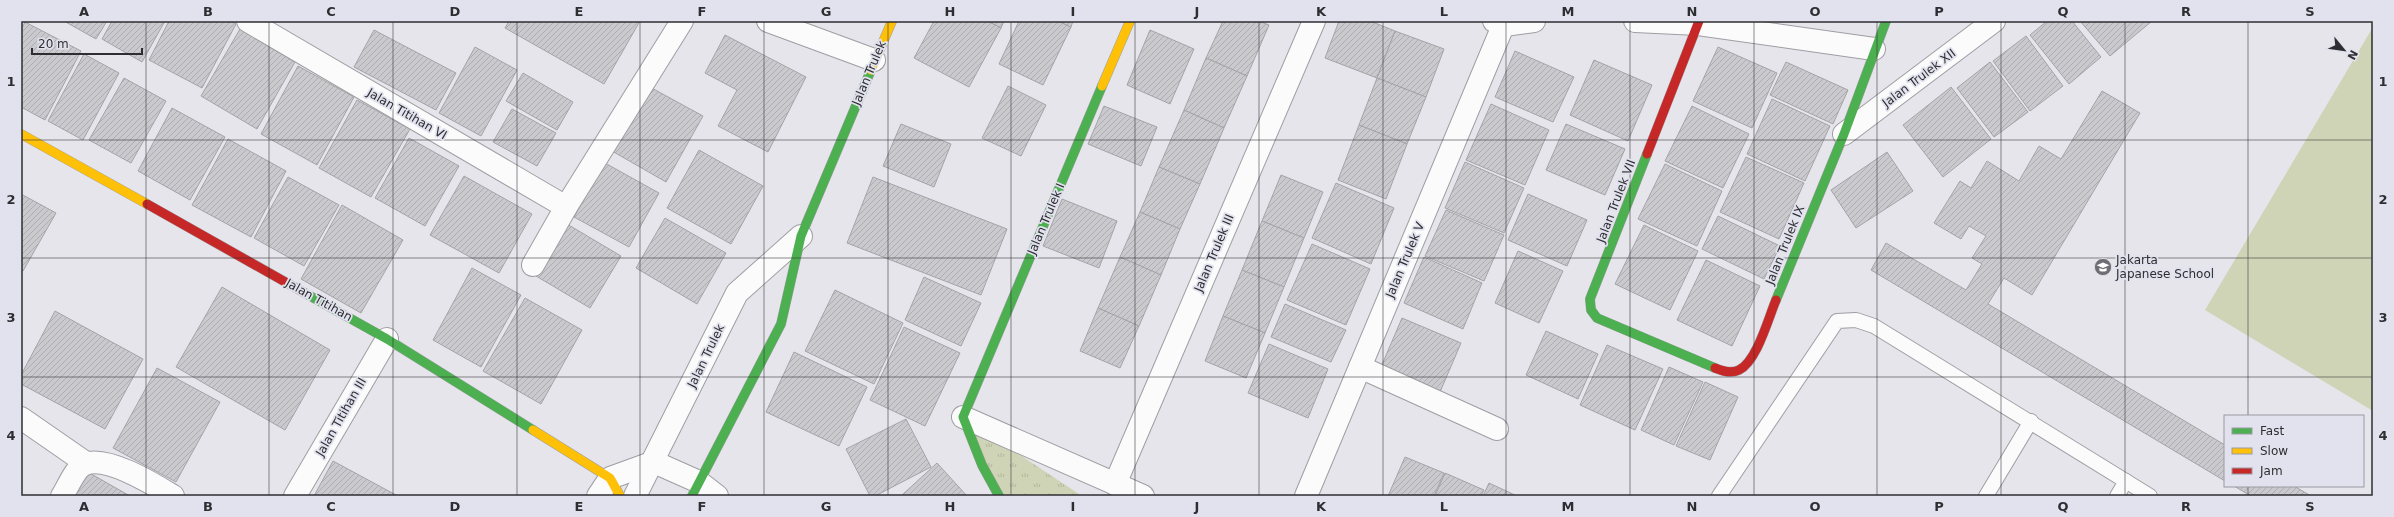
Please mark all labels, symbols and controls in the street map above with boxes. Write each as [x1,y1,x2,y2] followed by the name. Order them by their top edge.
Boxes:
[79,4,89,19] text: A
[203,4,213,19] text: B
[326,4,336,19] text: C
[450,4,461,19] text: D
[575,4,583,19] text: E
[698,4,706,19] text: F
[821,4,831,19] text: G
[945,4,955,19] text: H
[1071,4,1075,19] text: I
[1194,4,1199,19] text: J
[1316,4,1327,19] text: K
[1440,4,1448,19] text: L
[1562,4,1574,19] text: M
[1687,4,1697,19] text: N
[1809,4,1821,19] text: O
[1934,4,1944,19] text: P
[2057,4,2069,19] text: Q
[2181,4,2191,19] text: R
[2305,4,2315,19] text: S
[32,30,142,56] scale bar
[2324,30,2364,70] north arrow
[38,37,69,51] text: 20 m
[849,39,889,108] street label: Jalan Trulek
[1879,46,1958,111] street label: Jalan Trulek XII
[2344,47,2360,62] text: N
[6,74,16,89] text: 1
[2378,74,2388,89] text: 1
[364,85,449,142] street label: Jalan Titihan VI
[1593,157,1638,245] street label: Jalan Trulek VII
[1024,181,1067,258] street label: Jalan Trulek I
[6,192,16,207] text: 2
[2378,192,2388,207] text: 2
[1762,203,1807,288] street label: Jalan Trulek IX
[1191,212,1237,295] street label: Jalan Trulek III
[1382,219,1428,301] street label: Jalan Trulek V
[2115,253,2214,281] place label: Jakarta Japanese School
[2093,257,2113,277] school or university icon: Jakarta Japanese School
[282,275,355,324] street label: Jalan Titihan
[6,310,16,325] text: 3
[2378,310,2388,325] text: 3
[684,322,727,391] street label: Jalan Trulek
[312,375,369,460] street label: Jalan Titihan III
[2224,415,2364,487] legend
[2260,424,2284,438] text: Fast
[6,428,16,443] text: 4
[2378,428,2388,443] text: 4
[2260,444,2288,458] text: Slow
[2259,464,2283,478] text: Jam
[79,499,89,514] text: A
[203,499,213,514] text: B
[326,499,336,514] text: C
[450,499,461,514] text: D
[575,499,583,514] text: E
[698,499,706,514] text: F
[821,499,831,514] text: G
[945,499,955,514] text: H
[1071,499,1075,514] text: I
[1194,499,1199,514] text: J
[1316,499,1327,514] text: K
[1440,499,1448,514] text: L
[1562,499,1574,514] text: M
[1687,499,1697,514] text: N
[1809,499,1821,514] text: O
[1934,499,1944,514] text: P
[2057,499,2069,514] text: Q
[2181,499,2191,514] text: R
[2305,499,2315,514] text: S

